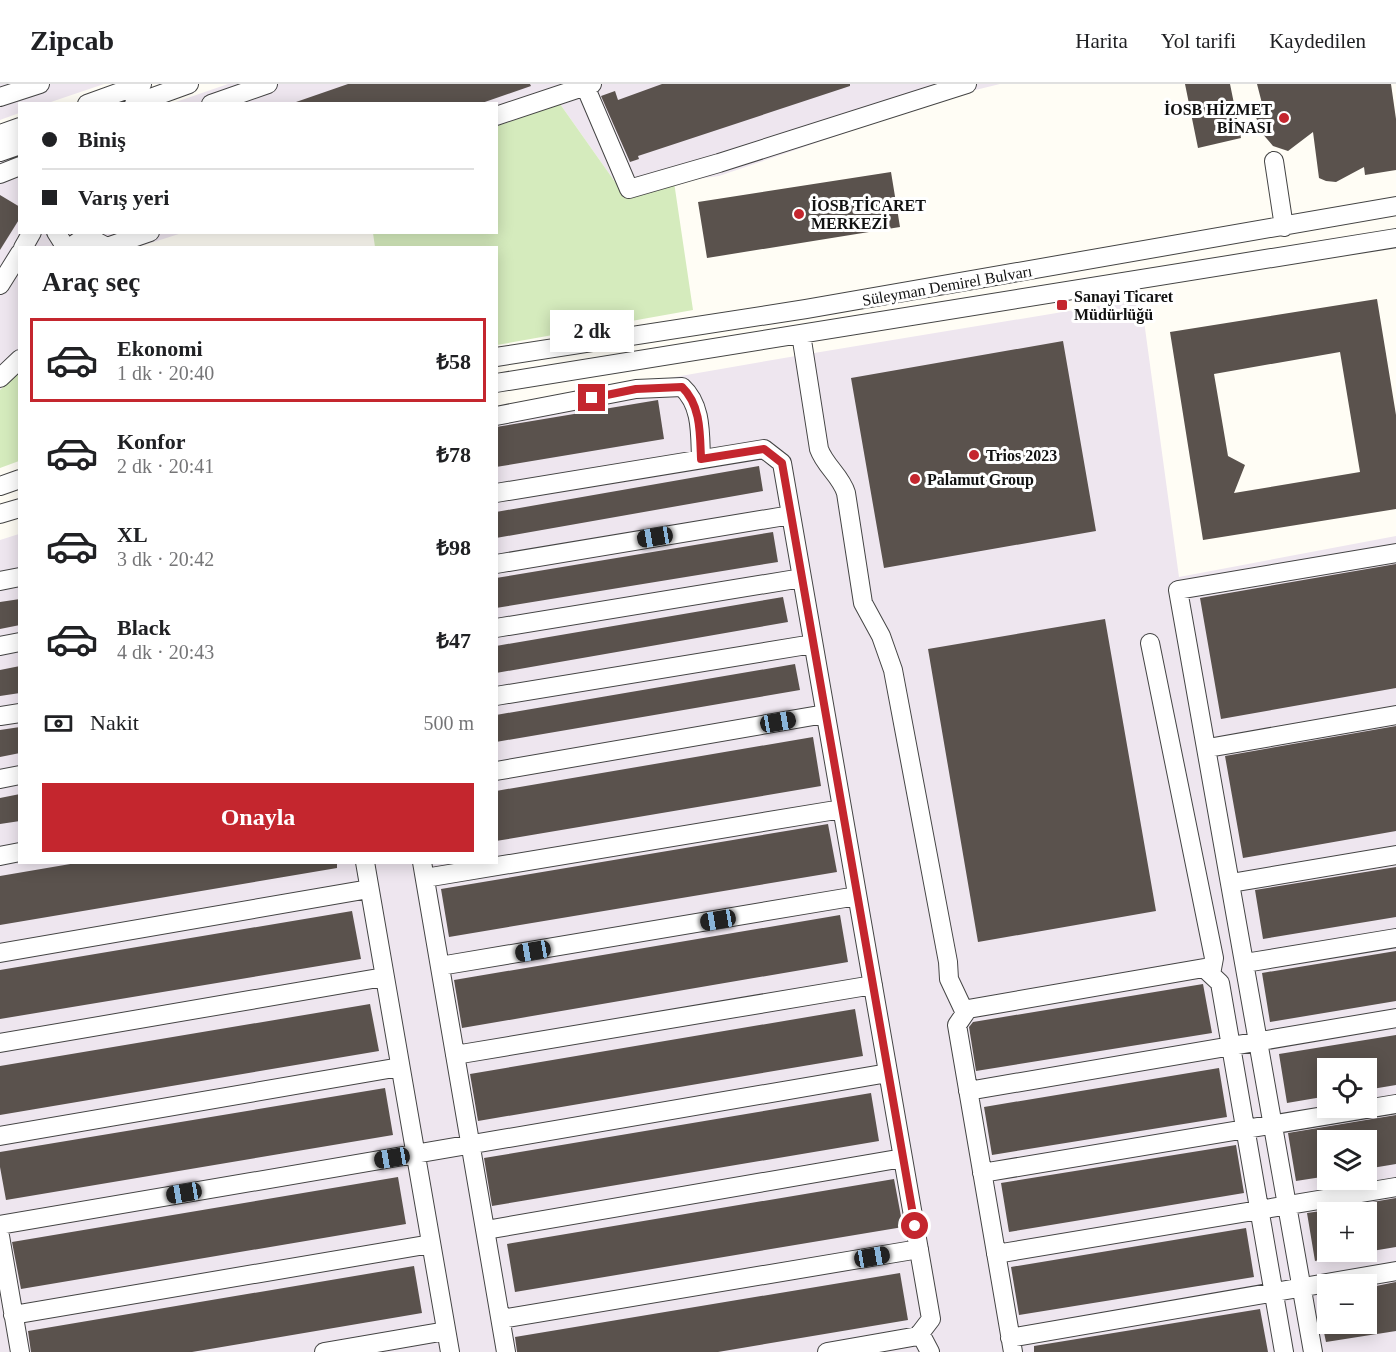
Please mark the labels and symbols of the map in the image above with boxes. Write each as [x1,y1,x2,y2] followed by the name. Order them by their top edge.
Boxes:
[1164,100,1272,136] place label: İOSB HİZMET BİNASI
[1277,111,1291,125] marker: İOSB HİZMET BİNASI
[811,196,926,232] place label: İOSB TİCARET MERKEZİ
[792,207,806,221] marker: İOSB TİCARET MERKEZİ
[861,262,1034,310] street label: Süleyman Demirel Bulvarı
[1074,288,1174,324] place label: Sanayi Ticaret Müdürlüğü
[1055,298,1069,312] marker: Sanayi Ticaret Müdürlüğü
[550,311,634,353] callout: 2 dk
[578,384,605,411] route end
[986,447,1057,464] place label: Trios 2023
[967,448,981,462] marker: Trios 2023
[927,471,1034,489] place label: Palamut Group
[908,472,922,486] marker: Palamut Group
[636,525,674,549] car
[759,710,797,734] car
[699,908,737,932] car
[514,939,552,963] car
[373,1146,411,1170] car
[165,1181,203,1205] car
[901,1212,928,1239] route start
[853,1245,891,1269] car

